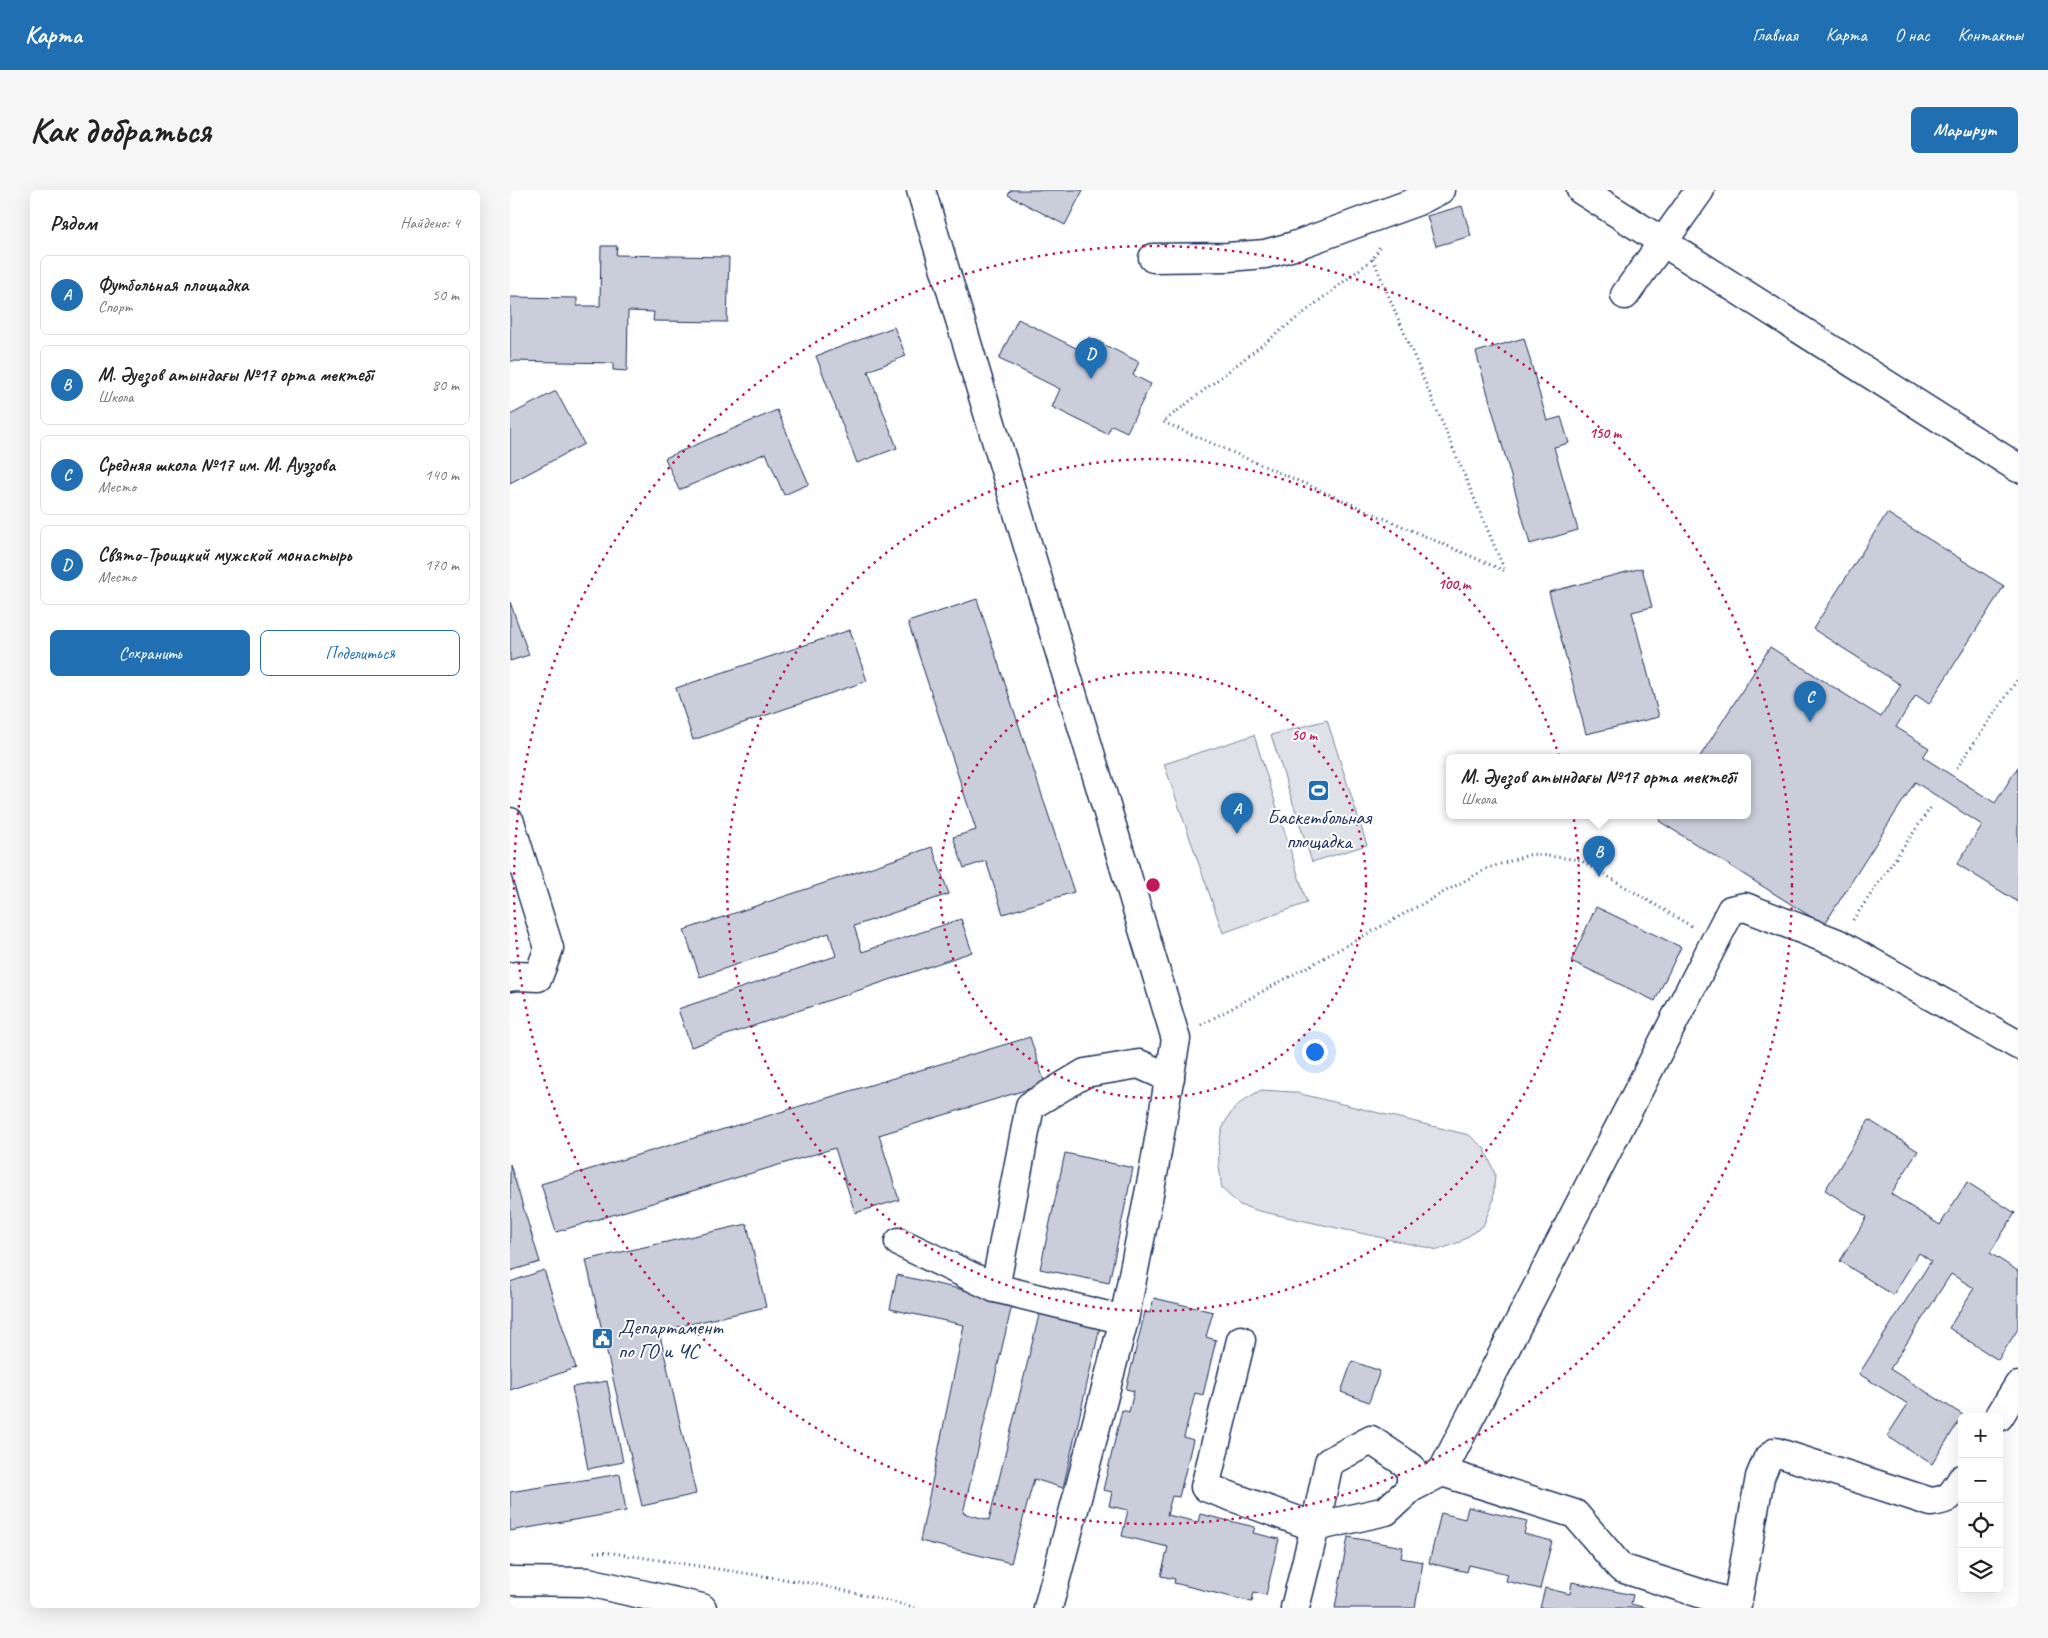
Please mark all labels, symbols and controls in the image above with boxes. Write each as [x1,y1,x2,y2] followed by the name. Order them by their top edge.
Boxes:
[25,20,82,50] text: Карта
[1753,24,1798,46] text: Главная
[1826,24,1867,46] text: Карта
[1895,24,1930,46] text: О нас
[1958,24,2023,46] text: Контакты
[1911,107,2018,153] button: Маршрут
[30,108,211,153] text: Как добраться
[50,210,97,236] text: Рядом
[400,213,460,233] text: Найдено: 4
[98,273,248,297] text: Футбольная площадка
[63,285,71,305] text: A
[432,285,459,305] text: 50 m
[98,297,133,317] text: Спорт
[1075,338,1107,379] pin: D
[98,363,373,387] text: М. Әуезов атындағы №17 орта мектебі
[63,375,71,395] text: B
[432,375,459,395] text: 80 m
[98,387,133,407] text: Школа
[1589,424,1623,443] text: 150 m
[98,453,335,477] text: Средняя школа №17 им. М. Ауэзова
[63,465,71,485] text: C
[425,465,459,485] text: 140 m
[98,477,136,497] text: Место
[98,543,351,567] text: Свято-Троицкий мужской монастырь
[62,555,72,575] text: D
[425,555,459,575] text: 170 m
[98,567,136,587] text: Место
[1438,575,1472,594] text: 100 m
[50,630,250,676] button: Сохранить
[260,630,460,676] button: Поделиться
[1794,681,1826,722] pin: C
[1291,726,1318,745] text: 50 m
[1446,754,1751,819] popup
[1461,765,1736,789] text: М. Әуезов атындағы №17 орта мектебі
[1307,778,1331,802] sports icon: Баскетбольная площадка
[1461,789,1496,809] text: Школа
[1221,793,1253,834] pin: A
[1267,804,1373,854] place label: Баскетбольная площадка
[1583,836,1615,877] pin: B
[1144,876,1162,894] centre of rings
[1302,1039,1328,1065] your location
[618,1314,724,1364] place label: Департамент по ГО и ЧС
[590,1327,614,1351] public building icon: Департамент по ГО и ЧС
[1958,1413,2003,1593] map controls
[1958,1413,2003,1458] button: +
[1958,1458,2003,1503] button: −
[1958,1503,2003,1548] button: locate
[1958,1548,2003,1593] button: layers

